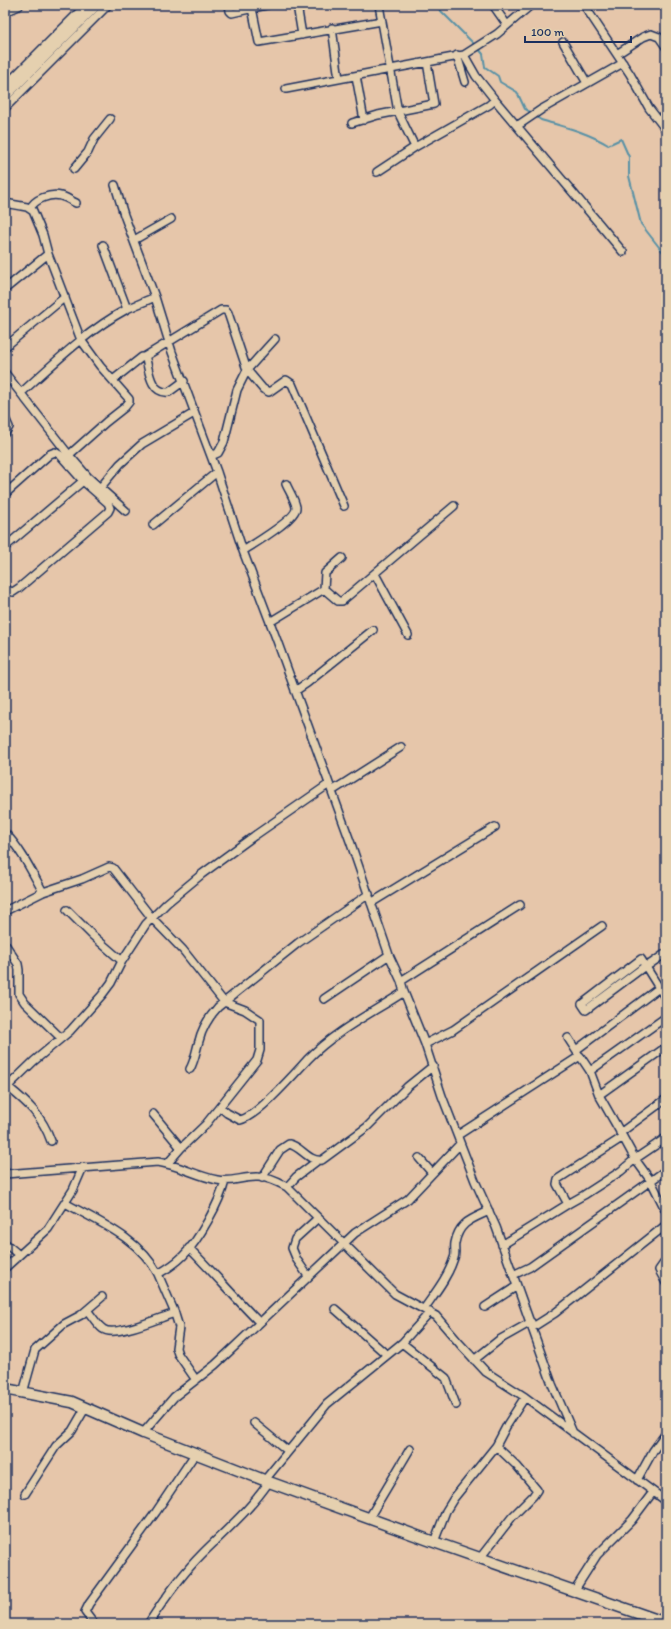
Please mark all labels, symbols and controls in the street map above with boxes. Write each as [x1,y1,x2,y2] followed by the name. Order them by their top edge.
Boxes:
[525,18,631,44] scale bar
[531,25,564,39] text: 100 m

